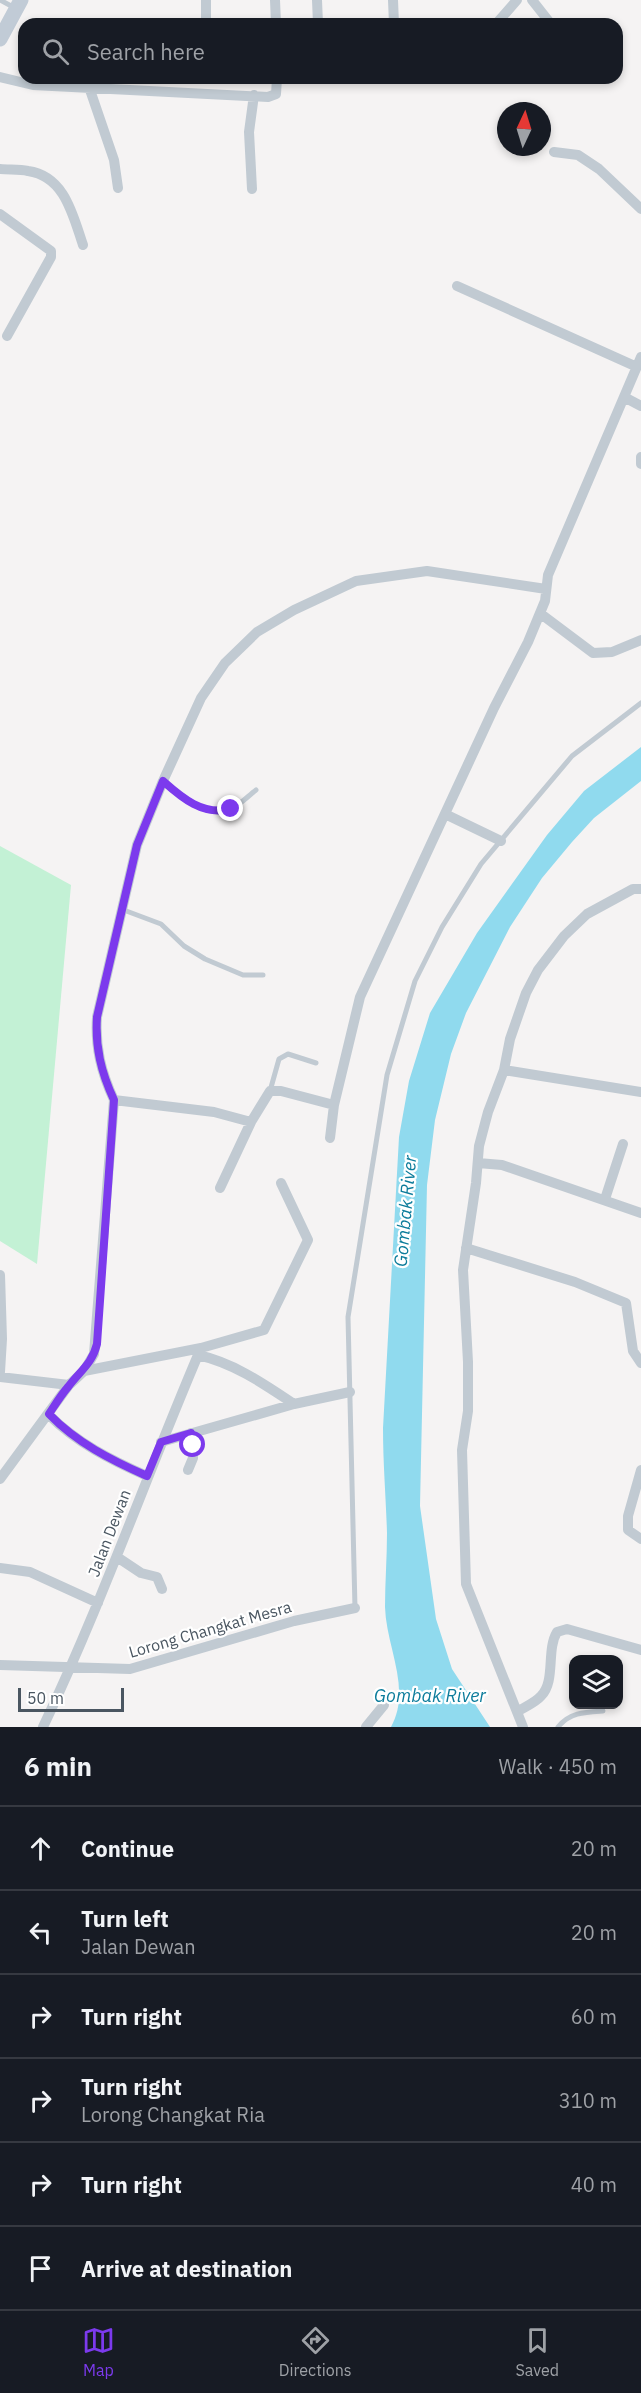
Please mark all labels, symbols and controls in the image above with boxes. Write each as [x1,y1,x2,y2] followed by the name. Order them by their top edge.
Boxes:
[18,18,623,84] search box
[39,35,72,68] icon: search
[87,37,205,66] text: Search here
[497,102,551,156] north arrow
[217,795,243,821] route end
[389,1154,421,1268] water label: Gombak River
[179,1431,205,1457] route start
[83,1487,135,1579] street label: Jalan Dewan
[126,1596,294,1662] street label: Lorong Changkat Mesra
[569,1655,623,1709] map controls
[569,1655,623,1709] button: layers
[374,1684,486,1707] water label: Gombak River
[18,1685,124,1712] scale bar
[27,1688,64,1708] text: 50 m
[24,1749,92,1783] text: 6 min
[499,1753,617,1780] text: Walk · 450 m
[24,1832,57,1865] icon: ahead
[81,1834,174,1863] text: Continue
[571,1835,617,1862] text: 20 m
[81,1904,169,1933] text: Turn left
[24,1916,57,1949] icon: left
[571,1919,617,1946] text: 20 m
[81,1933,196,1960] text: Jalan Dewan
[24,2000,57,2033] icon: right
[81,2002,182,2031] text: Turn right
[571,2003,617,2030] text: 60 m
[81,2072,182,2101] text: Turn right
[24,2084,57,2117] icon: right
[559,2087,617,2114] text: 310 m
[81,2101,265,2128] text: Lorong Changkat Ria
[24,2168,57,2201] icon: right
[81,2170,182,2199] text: Turn right
[571,2171,617,2198] text: 40 m
[24,2252,57,2285] icon: arrive
[81,2254,292,2283] text: Arrive at destination
[82,2324,115,2380] tab: Map
[279,2324,352,2380] tab: Directions
[516,2324,559,2380] tab: Saved

